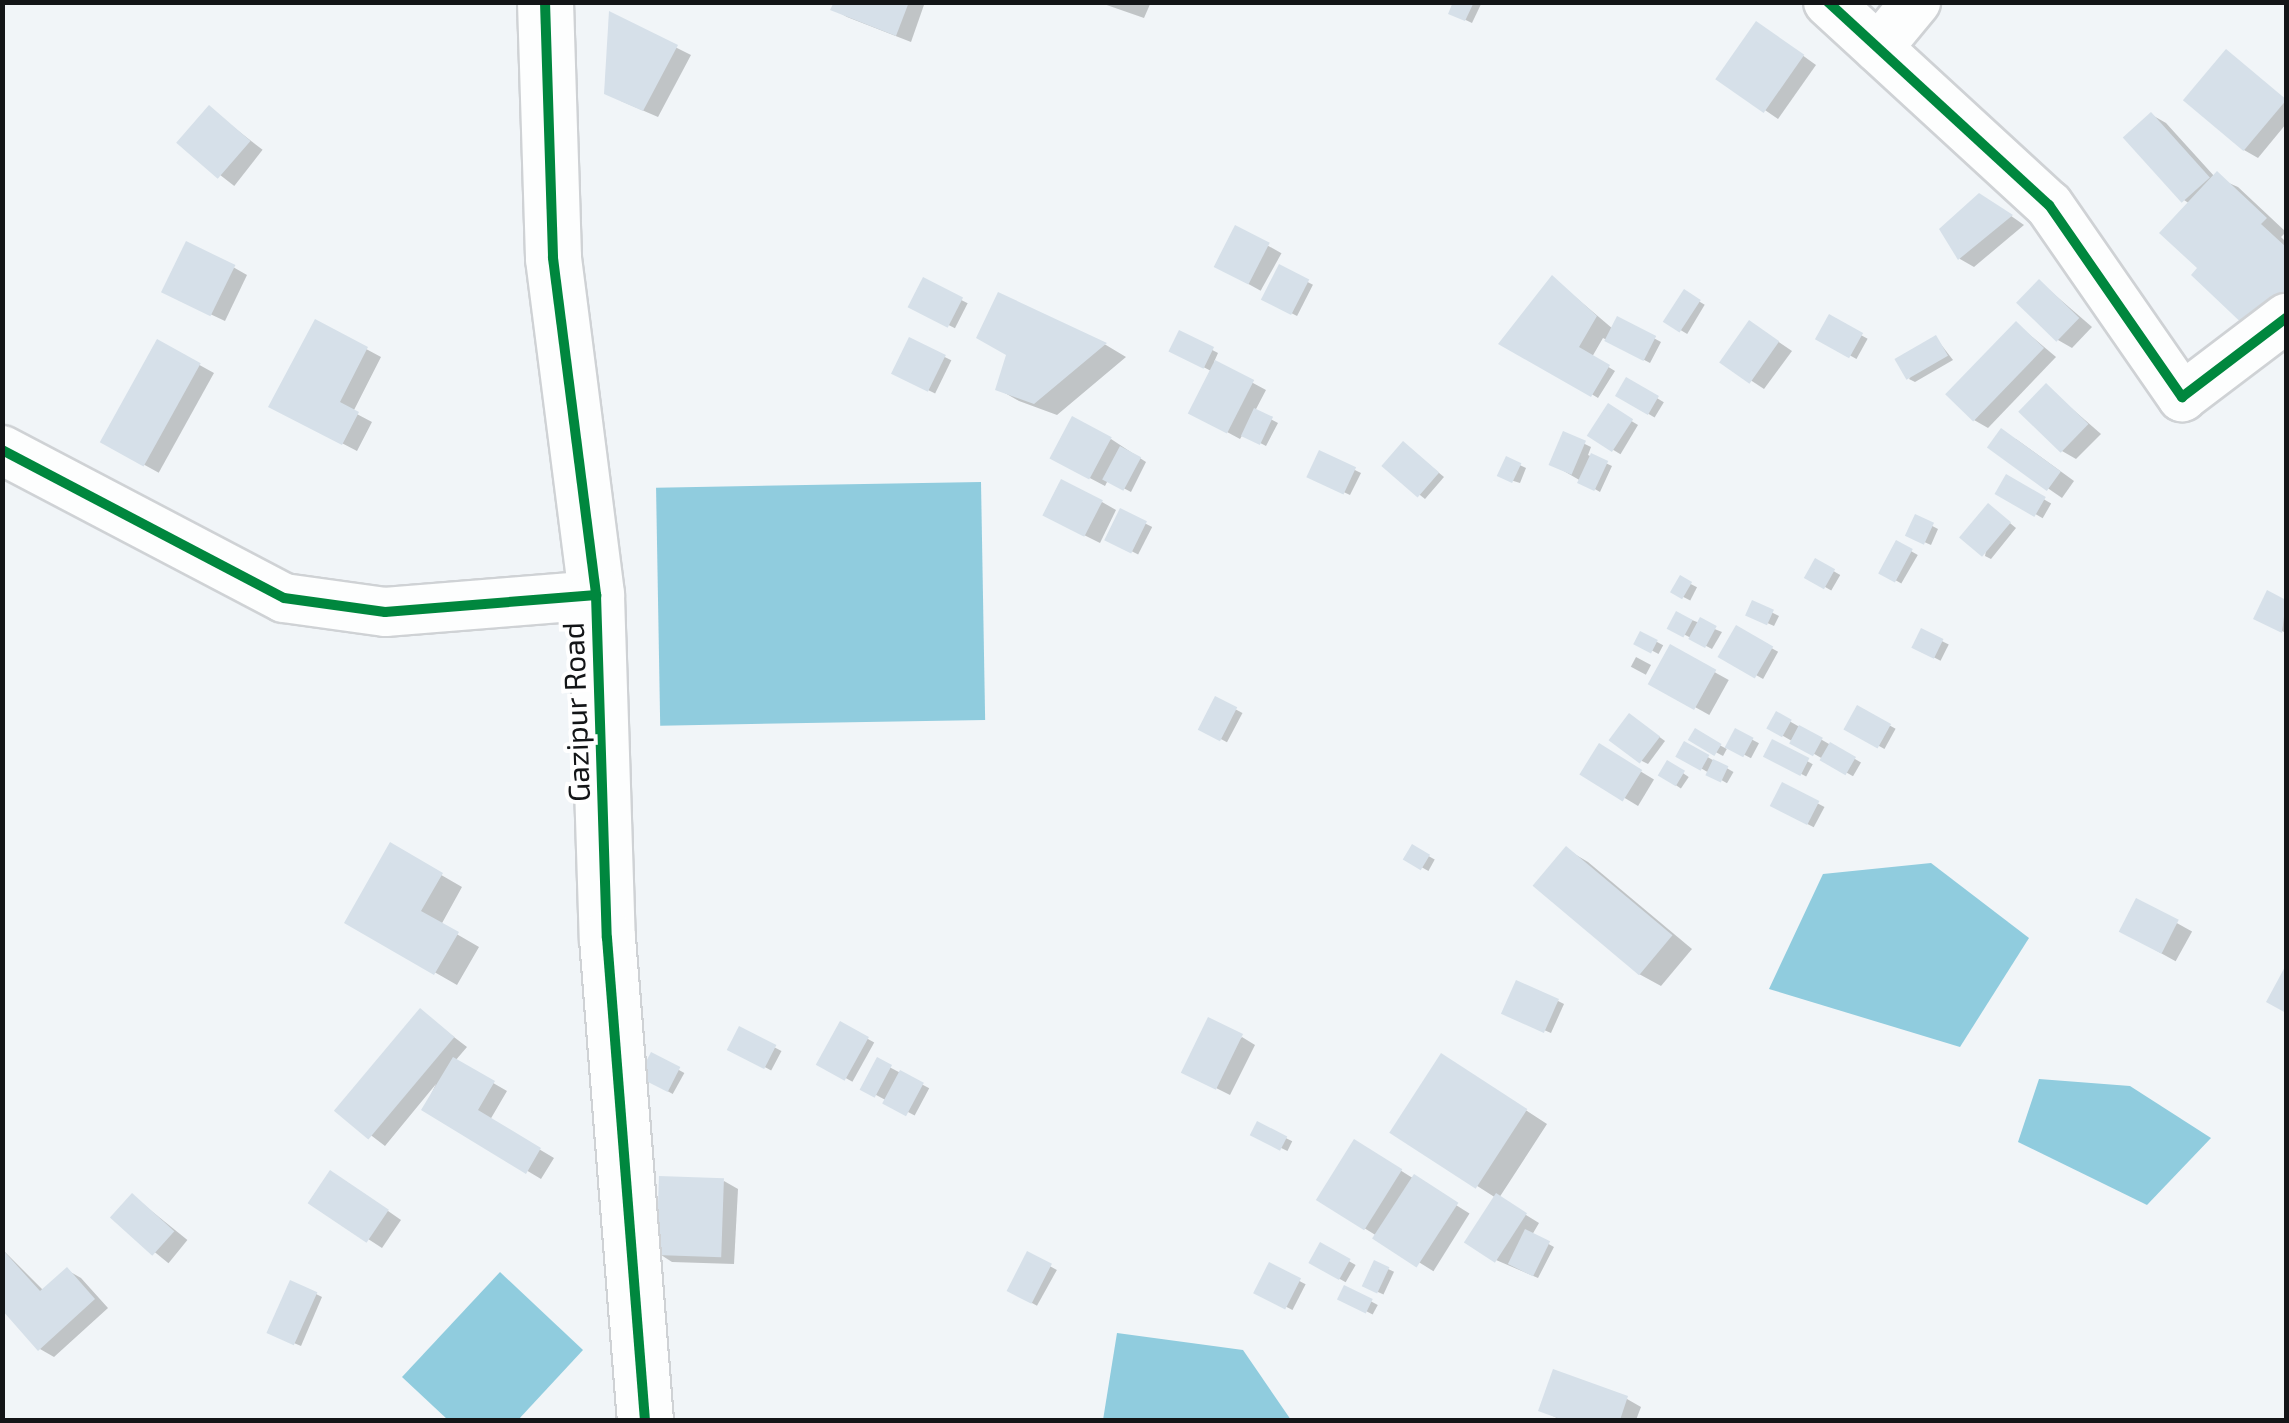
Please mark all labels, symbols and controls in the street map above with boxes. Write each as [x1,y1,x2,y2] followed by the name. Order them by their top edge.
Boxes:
[554,621,596,803] street label: Gazipur Road

